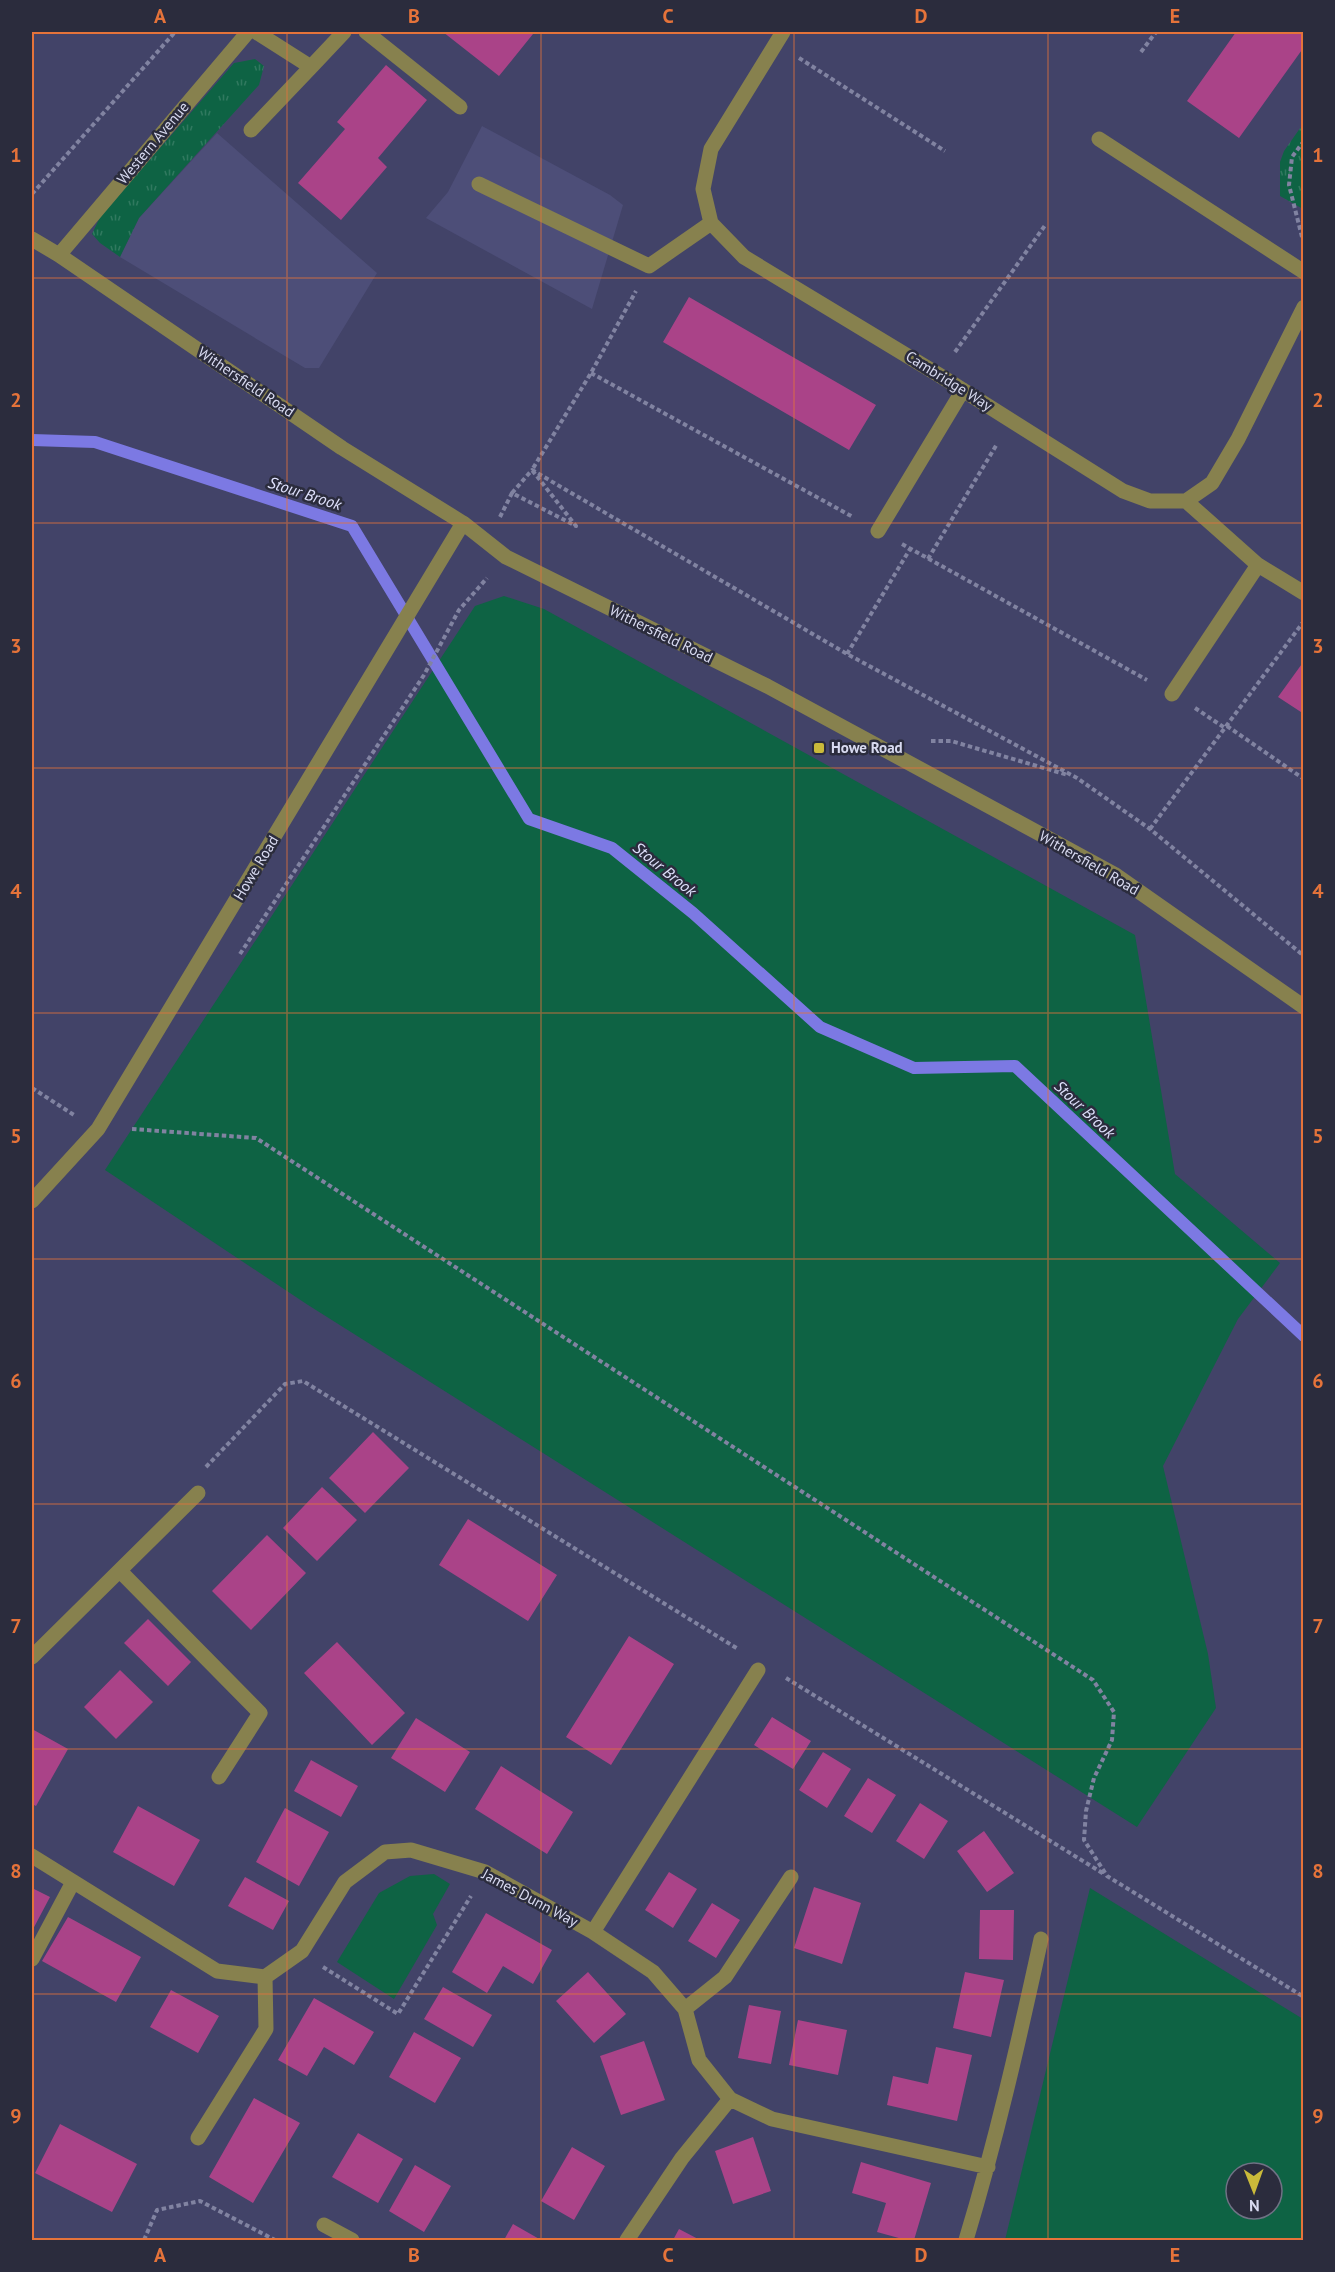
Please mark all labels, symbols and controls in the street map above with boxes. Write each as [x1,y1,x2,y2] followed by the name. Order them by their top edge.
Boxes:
[154,3,167,29] text: A
[408,3,420,29] text: B
[662,3,674,29] text: C
[915,3,928,29] text: D
[1170,3,1180,29] text: E
[113,98,193,188] street label: Western Avenue
[10,142,22,168] text: 1
[1312,142,1324,168] text: 1
[194,342,298,421] street label: Withersfield Road
[902,346,996,415] street label: Cambridge Way
[10,387,22,413] text: 2
[1312,387,1324,413] text: 2
[266,472,345,515] water label: Stour Brook
[606,600,716,667] street label: Withersfield Road
[10,633,22,659] text: 3
[1312,633,1324,659] text: 3
[831,738,903,757] place label: Howe Road
[812,741,826,755] marker: Howe Road
[1036,826,1143,899] street label: Withersfield Road
[229,832,282,904] street label: Howe Road
[629,837,701,901] water label: Stour Brook
[10,878,22,904] text: 4
[1312,878,1324,904] text: 4
[1050,1076,1120,1143] water label: Stour Brook
[10,1123,22,1149] text: 5
[1312,1123,1324,1149] text: 5
[10,1368,22,1394] text: 6
[1312,1368,1324,1394] text: 6
[10,1613,22,1639] text: 7
[1312,1613,1324,1639] text: 7
[10,1858,22,1884] text: 8
[1312,1858,1324,1884] text: 8
[478,1864,582,1931] street label: James Dunn Way
[10,2103,22,2129] text: 9
[1312,2103,1324,2129] text: 9
[1224,2161,1284,2221] north arrow
[1249,2196,1260,2216] text: N
[154,2242,167,2268] text: A
[408,2242,420,2268] text: B
[662,2242,674,2268] text: C
[915,2242,928,2268] text: D
[1170,2242,1180,2268] text: E

